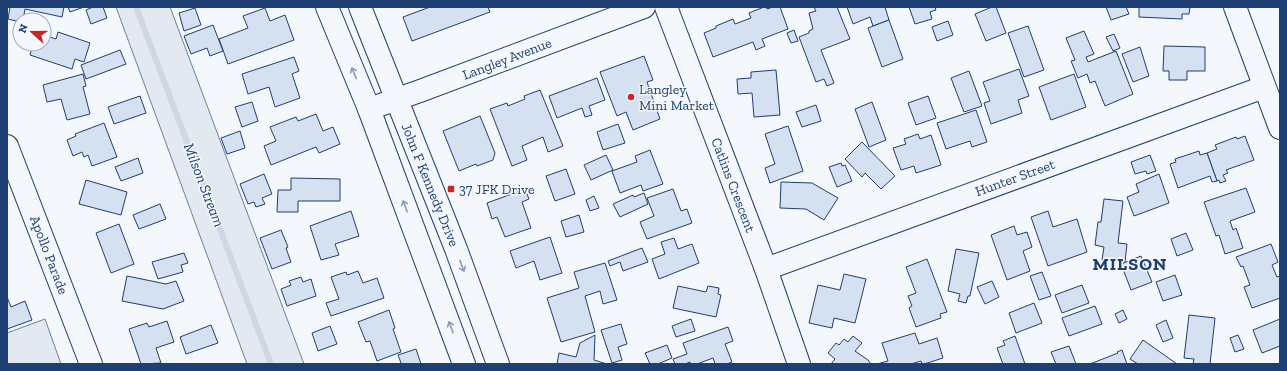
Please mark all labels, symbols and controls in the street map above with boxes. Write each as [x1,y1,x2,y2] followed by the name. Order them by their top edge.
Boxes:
[12,12,52,52] north arrow
[16,22,31,35] text: N
[460,34,554,84] street label: Langley Avenue
[350,67,358,79] one-way arrow
[639,81,715,114] place label: Langley Mini Market
[626,92,636,102] marker: Langley Mini Market
[398,121,463,249] street label: John F Kennedy Drive
[707,135,759,235] street label: Catlins Crescent
[180,140,228,230] water label: Milson Stream
[973,155,1058,200] street label: Hunter Street
[459,181,535,198] place label: 37 JFK Drive
[446,184,456,194] marker: 37 JFK Drive
[401,200,409,212] one-way arrow
[26,213,72,297] street label: Apollo Parade
[1093,253,1167,275] district label: MILSON
[459,259,466,272] one-way arrow
[446,322,454,334] one-way arrow

